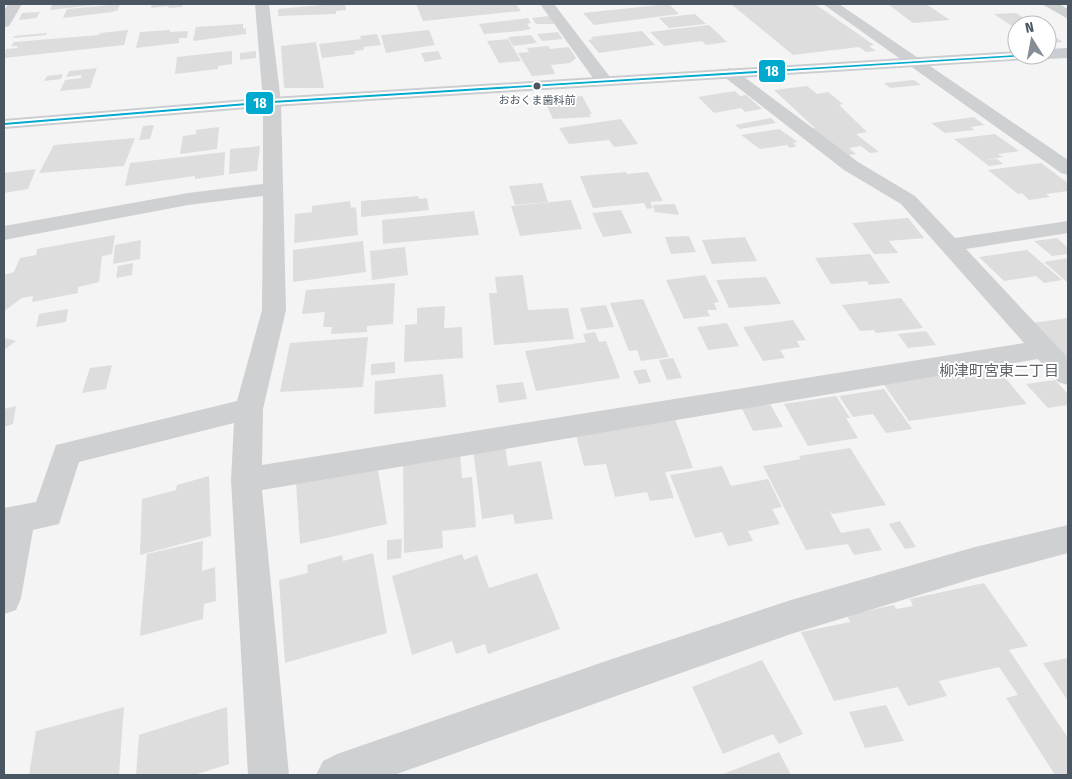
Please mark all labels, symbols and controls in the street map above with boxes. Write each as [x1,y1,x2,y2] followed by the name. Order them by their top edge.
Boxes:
[1007,15,1057,65] north arrow
[1024,19,1035,37] text: N
[758,59,786,83] line badge: 18
[765,63,779,80] text: 18
[532,81,542,91] marker: おおくま歯科前
[245,91,274,115] line badge: 18
[499,94,576,107] place label: おおくま歯科前
[253,95,267,112] text: 18
[939,362,1059,380] district label: 柳津町宮東二丁目

